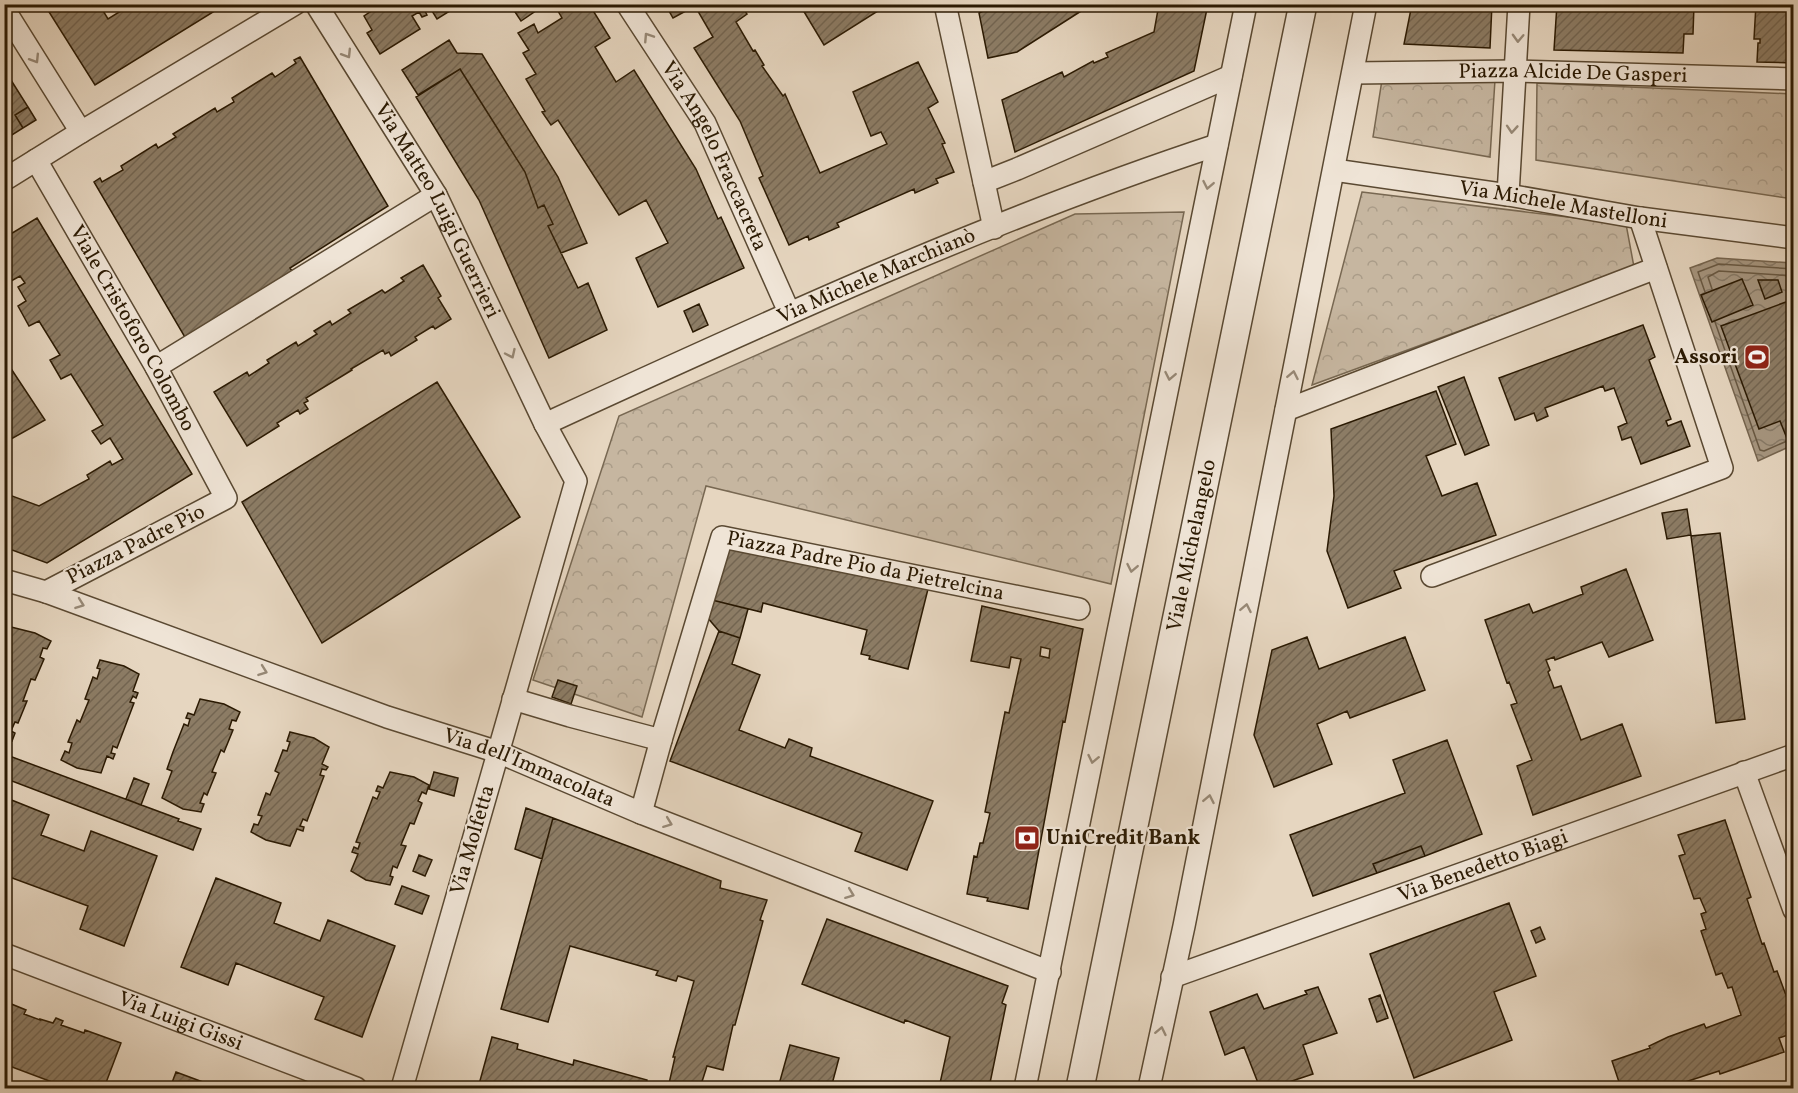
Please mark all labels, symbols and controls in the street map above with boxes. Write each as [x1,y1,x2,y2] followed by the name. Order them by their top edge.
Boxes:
[644,33,655,44] one-way arrow
[1511,33,1524,42] one-way arrow
[340,48,352,58] one-way arrow
[28,53,40,63] one-way arrow
[654,56,775,256] street label: Via Angelo Fraccacreta
[1458,56,1688,90] street label: Piazza Alcide De Gasperi
[367,97,507,323] street label: Via Matteo Luigi Guerrieri
[1506,124,1519,133] one-way arrow
[1457,174,1669,236] street label: Via Michele Mastelloni
[1202,180,1215,190] one-way arrow
[62,220,202,437] street label: Viale Cristoforo Colombo
[773,221,980,331] street label: Via Michele Marchianò
[1742,342,1772,372] sports icon: Assori
[1674,343,1738,372] place label: Assori
[504,347,516,358] one-way arrow
[1164,371,1177,381] one-way arrow
[1286,371,1299,381] one-way arrow
[1160,457,1223,634] street label: Viale Michelangelo
[62,498,210,592] street label: Piazza Padre Pio
[724,524,1007,608] street label: Piazza Padre Pio da Pietrelcina
[1126,562,1139,572] one-way arrow
[74,597,85,610] one-way arrow
[1239,603,1252,613] one-way arrow
[257,664,268,677] one-way arrow
[440,721,620,815] street label: Via dell'Immacolata
[1087,753,1100,763] one-way arrow
[444,782,502,898] street label: Via Molfetta
[1202,795,1215,805] one-way arrow
[662,816,673,828] one-way arrow
[1394,822,1572,910] street label: Via Benedetto Biagi
[1012,823,1042,853] bank icon: UniCredit Bank
[1046,824,1201,853] place label: UniCredit Bank
[843,887,854,899] one-way arrow
[114,984,247,1058] street label: Via Luigi Gissi
[1154,1027,1167,1037] one-way arrow

